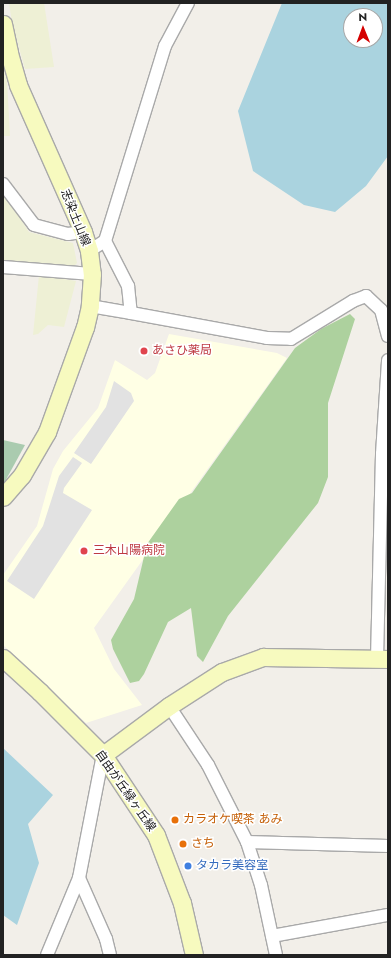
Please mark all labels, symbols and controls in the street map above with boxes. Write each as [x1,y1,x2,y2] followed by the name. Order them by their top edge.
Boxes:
[343,8,383,48] north arrow
[358,9,367,25] text: N
[57,187,93,249] street label: 志染土山線
[152,344,212,358] place label: あさひ薬局
[139,346,149,356] marker: あさひ薬局
[93,544,165,558] place label: 三木山陽病院
[78,545,90,557] marker: 三木山陽病院
[92,748,158,834] street label: 自由が丘緑ヶ丘線
[183,813,283,827] place label: カラオケ喫茶 あみ
[170,815,180,825] marker: カラオケ喫茶 あみ
[191,837,215,851] place label: さち
[178,839,188,849] marker: さち
[196,859,268,873] place label: タカラ美容室
[183,861,193,871] marker: タカラ美容室

